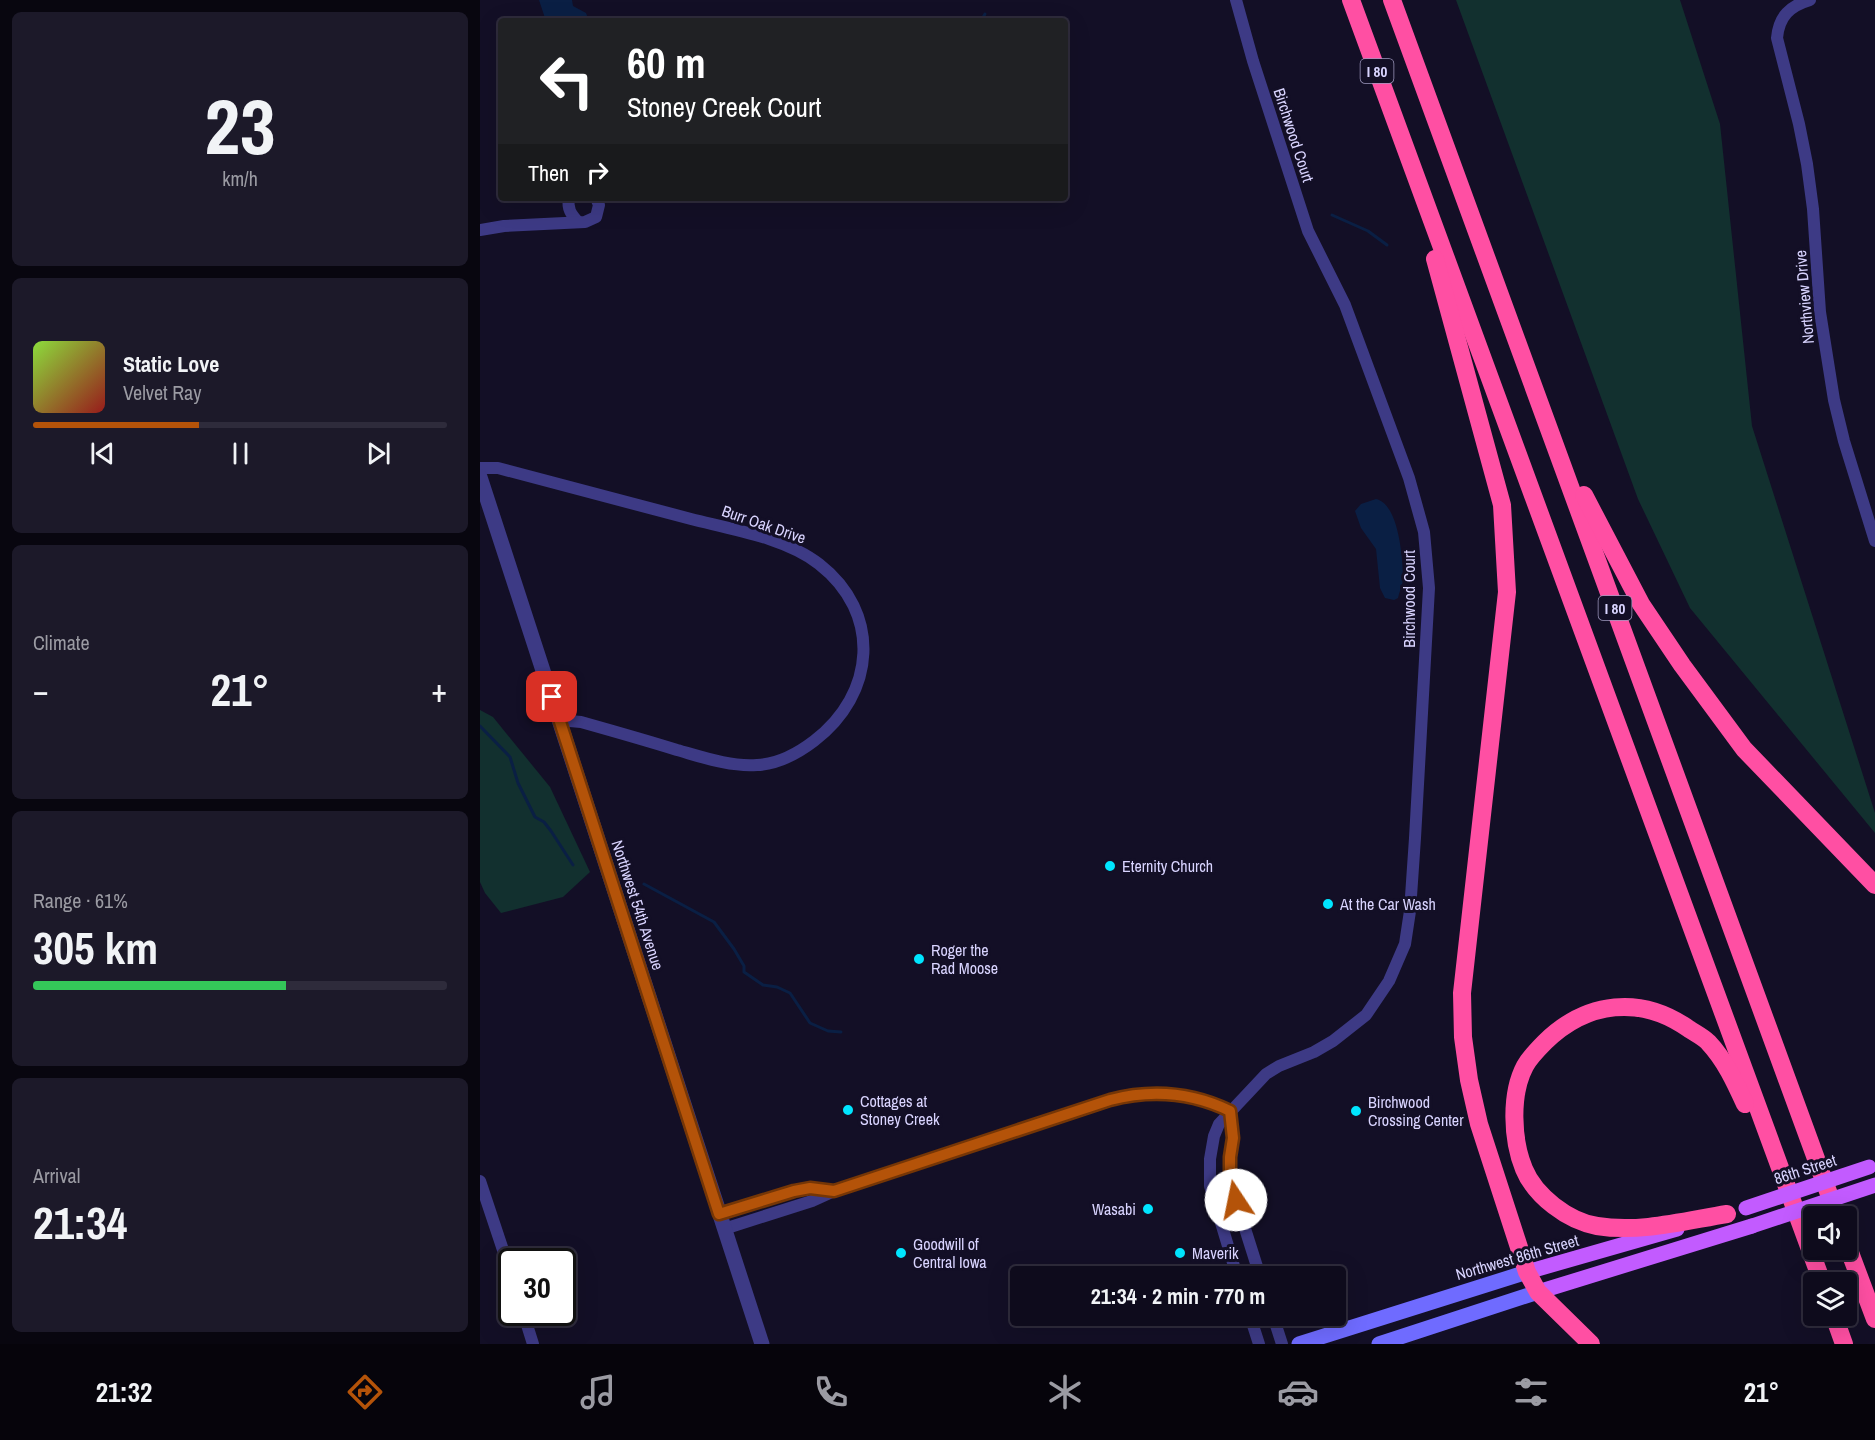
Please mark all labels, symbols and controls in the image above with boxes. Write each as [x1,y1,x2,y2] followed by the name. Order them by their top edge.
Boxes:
[627,35,706,91] text: 60 m
[528,42,606,120] icon: left
[1360,59,1394,83] road number: I 80
[204,73,276,178] text: 23
[1268,85,1320,185] street label: Birchwood Court
[627,89,821,125] text: Stoney Creek Court
[581,156,614,189] icon: right
[528,158,569,188] text: Then
[222,165,258,192] text: km/h
[1789,249,1819,345] street label: Northview Drive
[123,349,219,379] text: Static Love
[123,379,201,406] text: Velvet Ray
[86,437,119,470] icon: previous
[224,437,257,470] icon: pause
[362,437,395,470] icon: next
[719,499,809,549] street label: Burr Oak Drive
[1398,550,1420,648] street label: Birchwood Court
[1598,596,1632,620] road number: I 80
[33,629,90,656] text: Climate
[210,659,270,720] text: 21°
[33,668,49,712] text: −
[431,668,447,712] text: +
[526,671,577,722] pin
[535,680,568,713] icon: arrive
[607,837,669,973] street label: Northwest 54th Avenue
[1122,855,1213,877] place label: Eternity Church
[1103,859,1117,873] marker: Eternity Church
[33,887,128,914] text: Range · 61%
[1339,893,1436,915] place label: At the Car Wash
[1321,897,1335,911] marker: At the Car Wash
[33,917,158,978] text: 305 km
[931,939,998,979] place label: Roger the Rad Moose
[912,952,926,966] marker: Roger the Rad Moose
[860,1090,940,1130] place label: Cottages at Stoney Creek
[1368,1091,1464,1131] place label: Birchwood Crossing Center
[841,1103,855,1117] marker: Cottages at Stoney Creek
[1349,1104,1363,1118] marker: Birchwood Crossing Center
[1771,1149,1839,1189] street label: 86th Street
[33,1162,80,1189] text: Arrival
[1204,1168,1268,1232] position arrow
[33,1192,127,1253] text: 21:34
[1092,1198,1136,1220] place label: Wasabi
[1141,1202,1155,1216] marker: Wasabi
[1803,1206,1857,1326] map controls
[1803,1206,1857,1260] button: sound
[1453,1229,1581,1285] street label: Northwest 86th Street
[913,1233,987,1273] place label: Goodwill of Central Iowa
[1192,1242,1239,1264] place label: Maverik
[894,1246,908,1260] marker: Goodwill of Central Iowa
[1173,1246,1187,1260] marker: Maverik
[498,1248,576,1326] speed limit sign: 30
[1803,1272,1857,1326] button: layers
[1091,1281,1265,1311] text: 21:34 · 2 min · 770 m
[344,1371,386,1413] icon: directions
[577,1371,619,1413] icon: music
[810,1371,852,1413] icon: phone
[1044,1371,1086,1413] icon: climate
[1277,1371,1319,1413] icon: car
[1510,1371,1552,1413] icon: filters
[96,1374,152,1410] text: 21:32
[1744,1374,1779,1410] text: 21°

